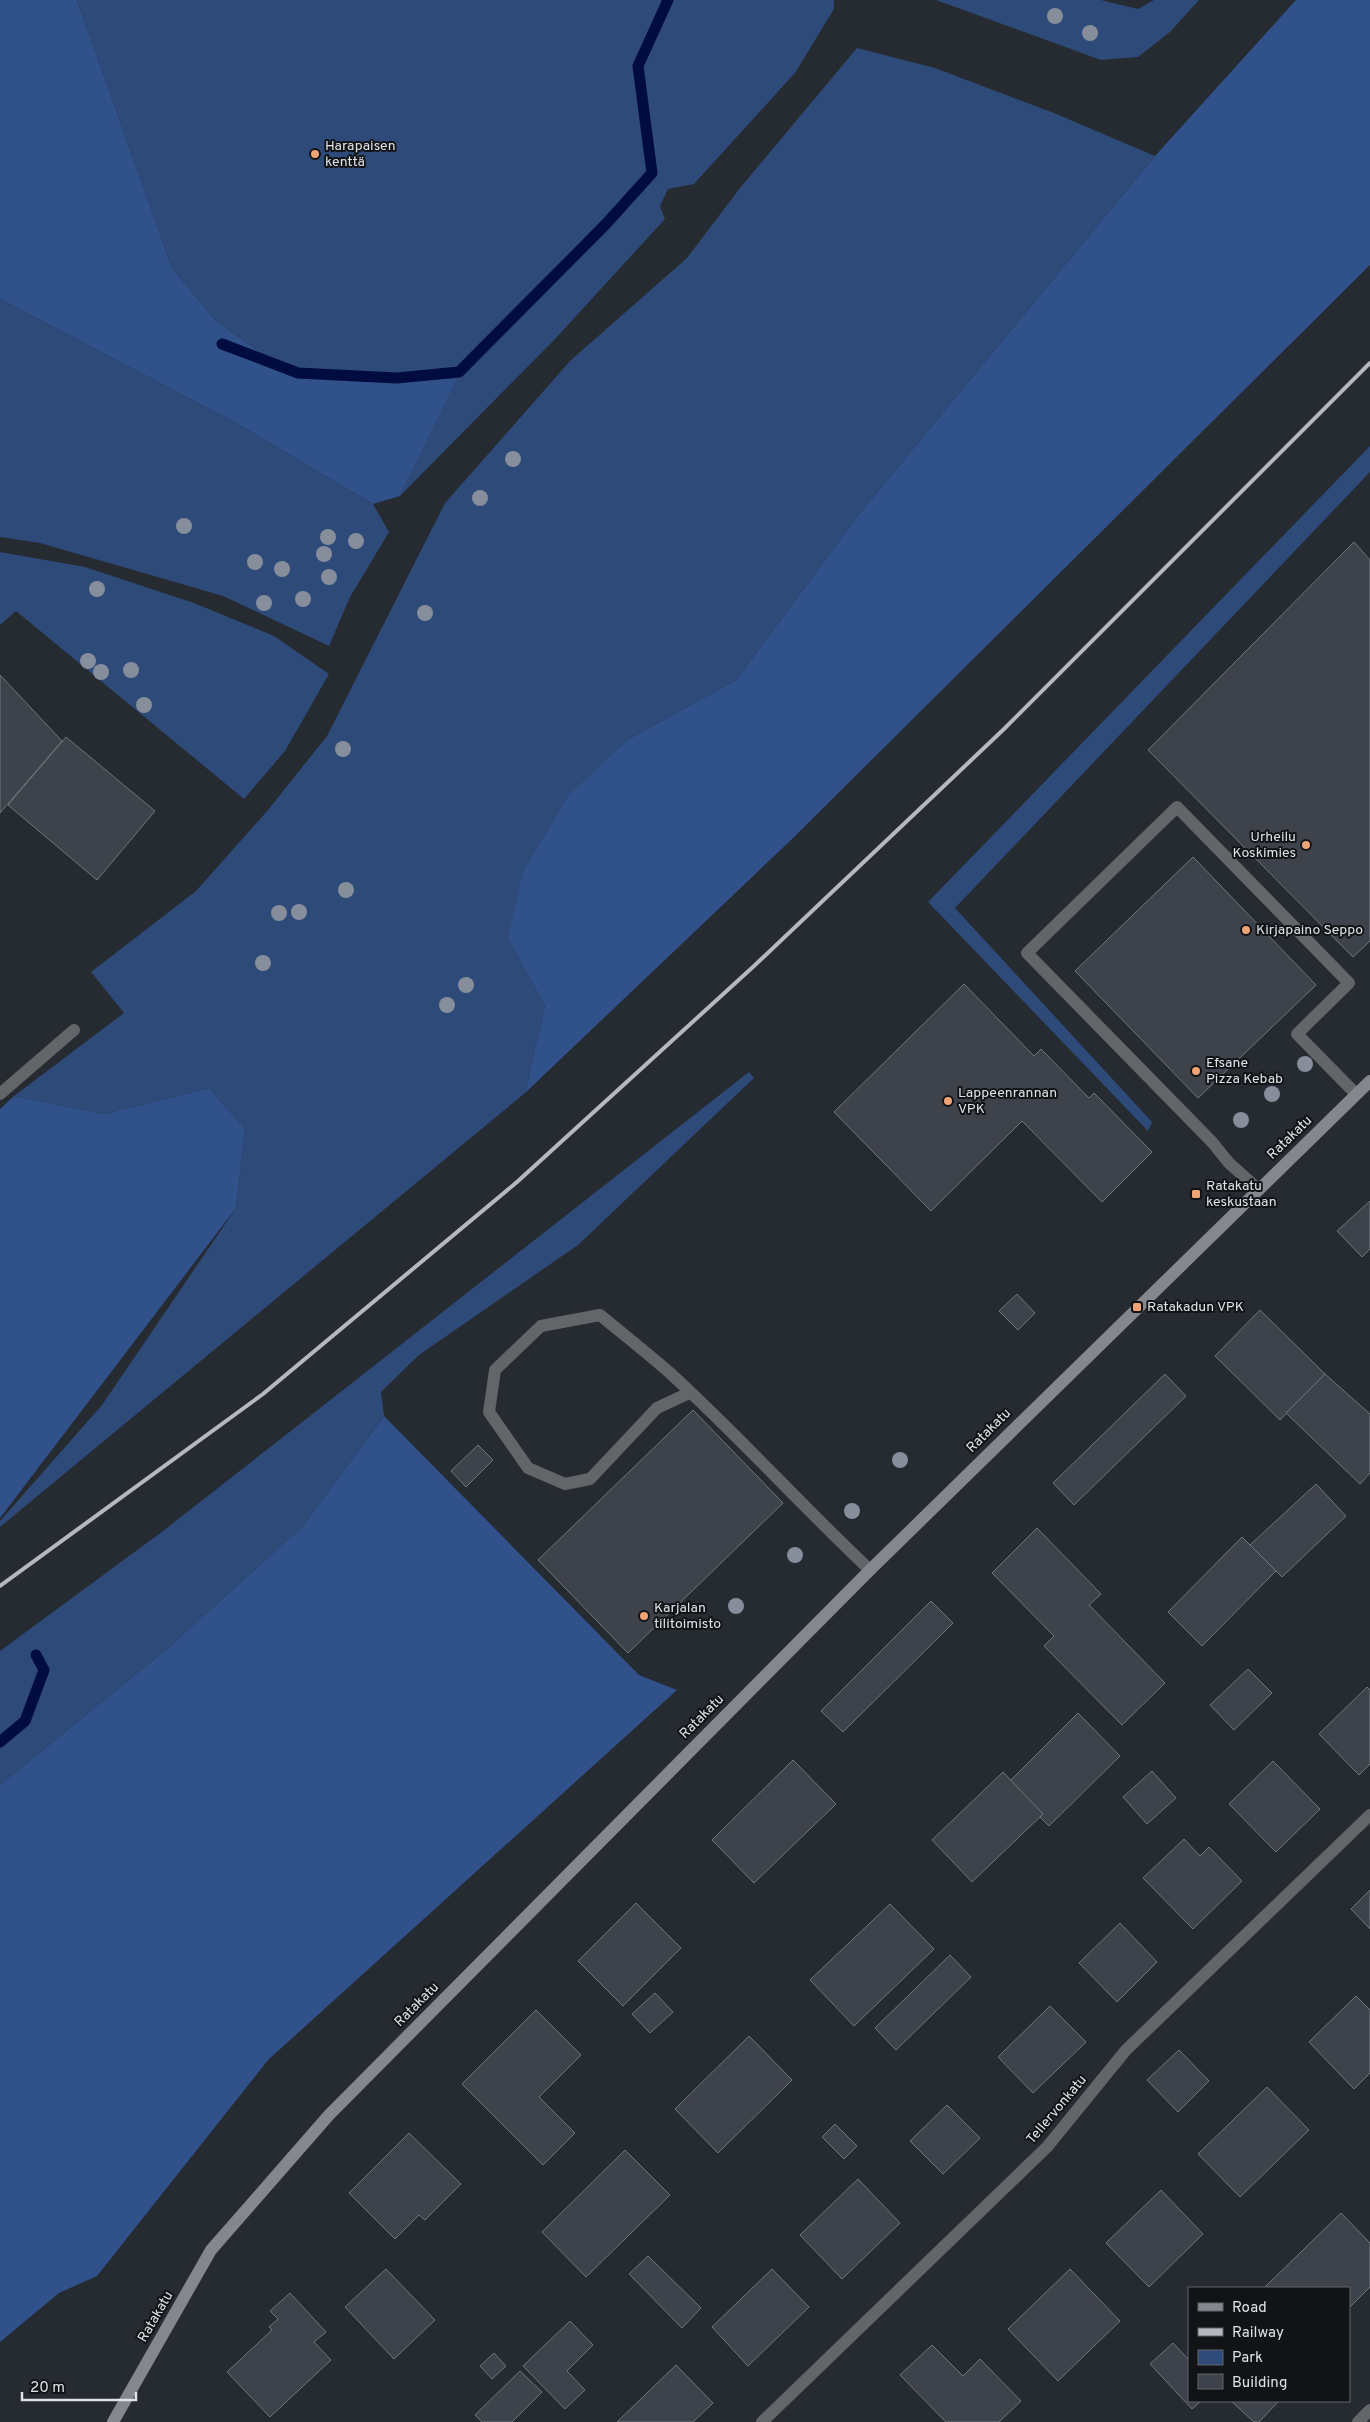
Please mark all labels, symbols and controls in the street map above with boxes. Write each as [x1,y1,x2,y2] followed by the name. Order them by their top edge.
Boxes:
[325,138,396,171] place label: Harapaisen kenttä
[309,148,321,160] marker: Harapaisen kenttä
[1233,829,1296,862] place label: Urheilu Koskimies
[1300,839,1312,851] marker: Urheilu Koskimies
[1256,922,1363,939] place label: Kirjapaino Seppo
[1240,924,1252,936] marker: Kirjapaino Seppo
[1206,1055,1283,1088] place label: Efsane Pizza Kebab
[1190,1065,1202,1077] marker: Efsane Pizza Kebab
[958,1085,1057,1118] place label: Lappeenrannan VPK
[942,1095,954,1107] marker: Lappeenrannan VPK
[1264,1112,1316,1164] street label: Ratakatu
[1206,1178,1277,1211] place label: Ratakatu keskustaan
[1190,1188,1202,1200] marker: Ratakatu keskustaan
[1147,1299,1244,1316] place label: Ratakadun VPK
[1131,1301,1143,1313] marker: Ratakadun VPK
[963,1405,1015,1457] street label: Ratakatu
[654,1600,721,1633] place label: Karjalan tilitoimisto
[638,1610,650,1622] marker: Karjalan tilitoimisto
[676,1691,728,1743] street label: Ratakatu
[391,1979,443,2031] street label: Ratakatu
[1023,2072,1091,2148] street label: Tellervonkatu
[1188,2287,1350,2402] legend
[135,2289,177,2345] street label: Ratakatu
[1232,2299,1267,2318] text: Road
[1232,2324,1284,2343] text: Railway
[1232,2349,1263,2368] text: Park
[22,2370,136,2402] scale bar
[1232,2374,1287,2393] text: Building
[30,2379,65,2398] text: 20 m

